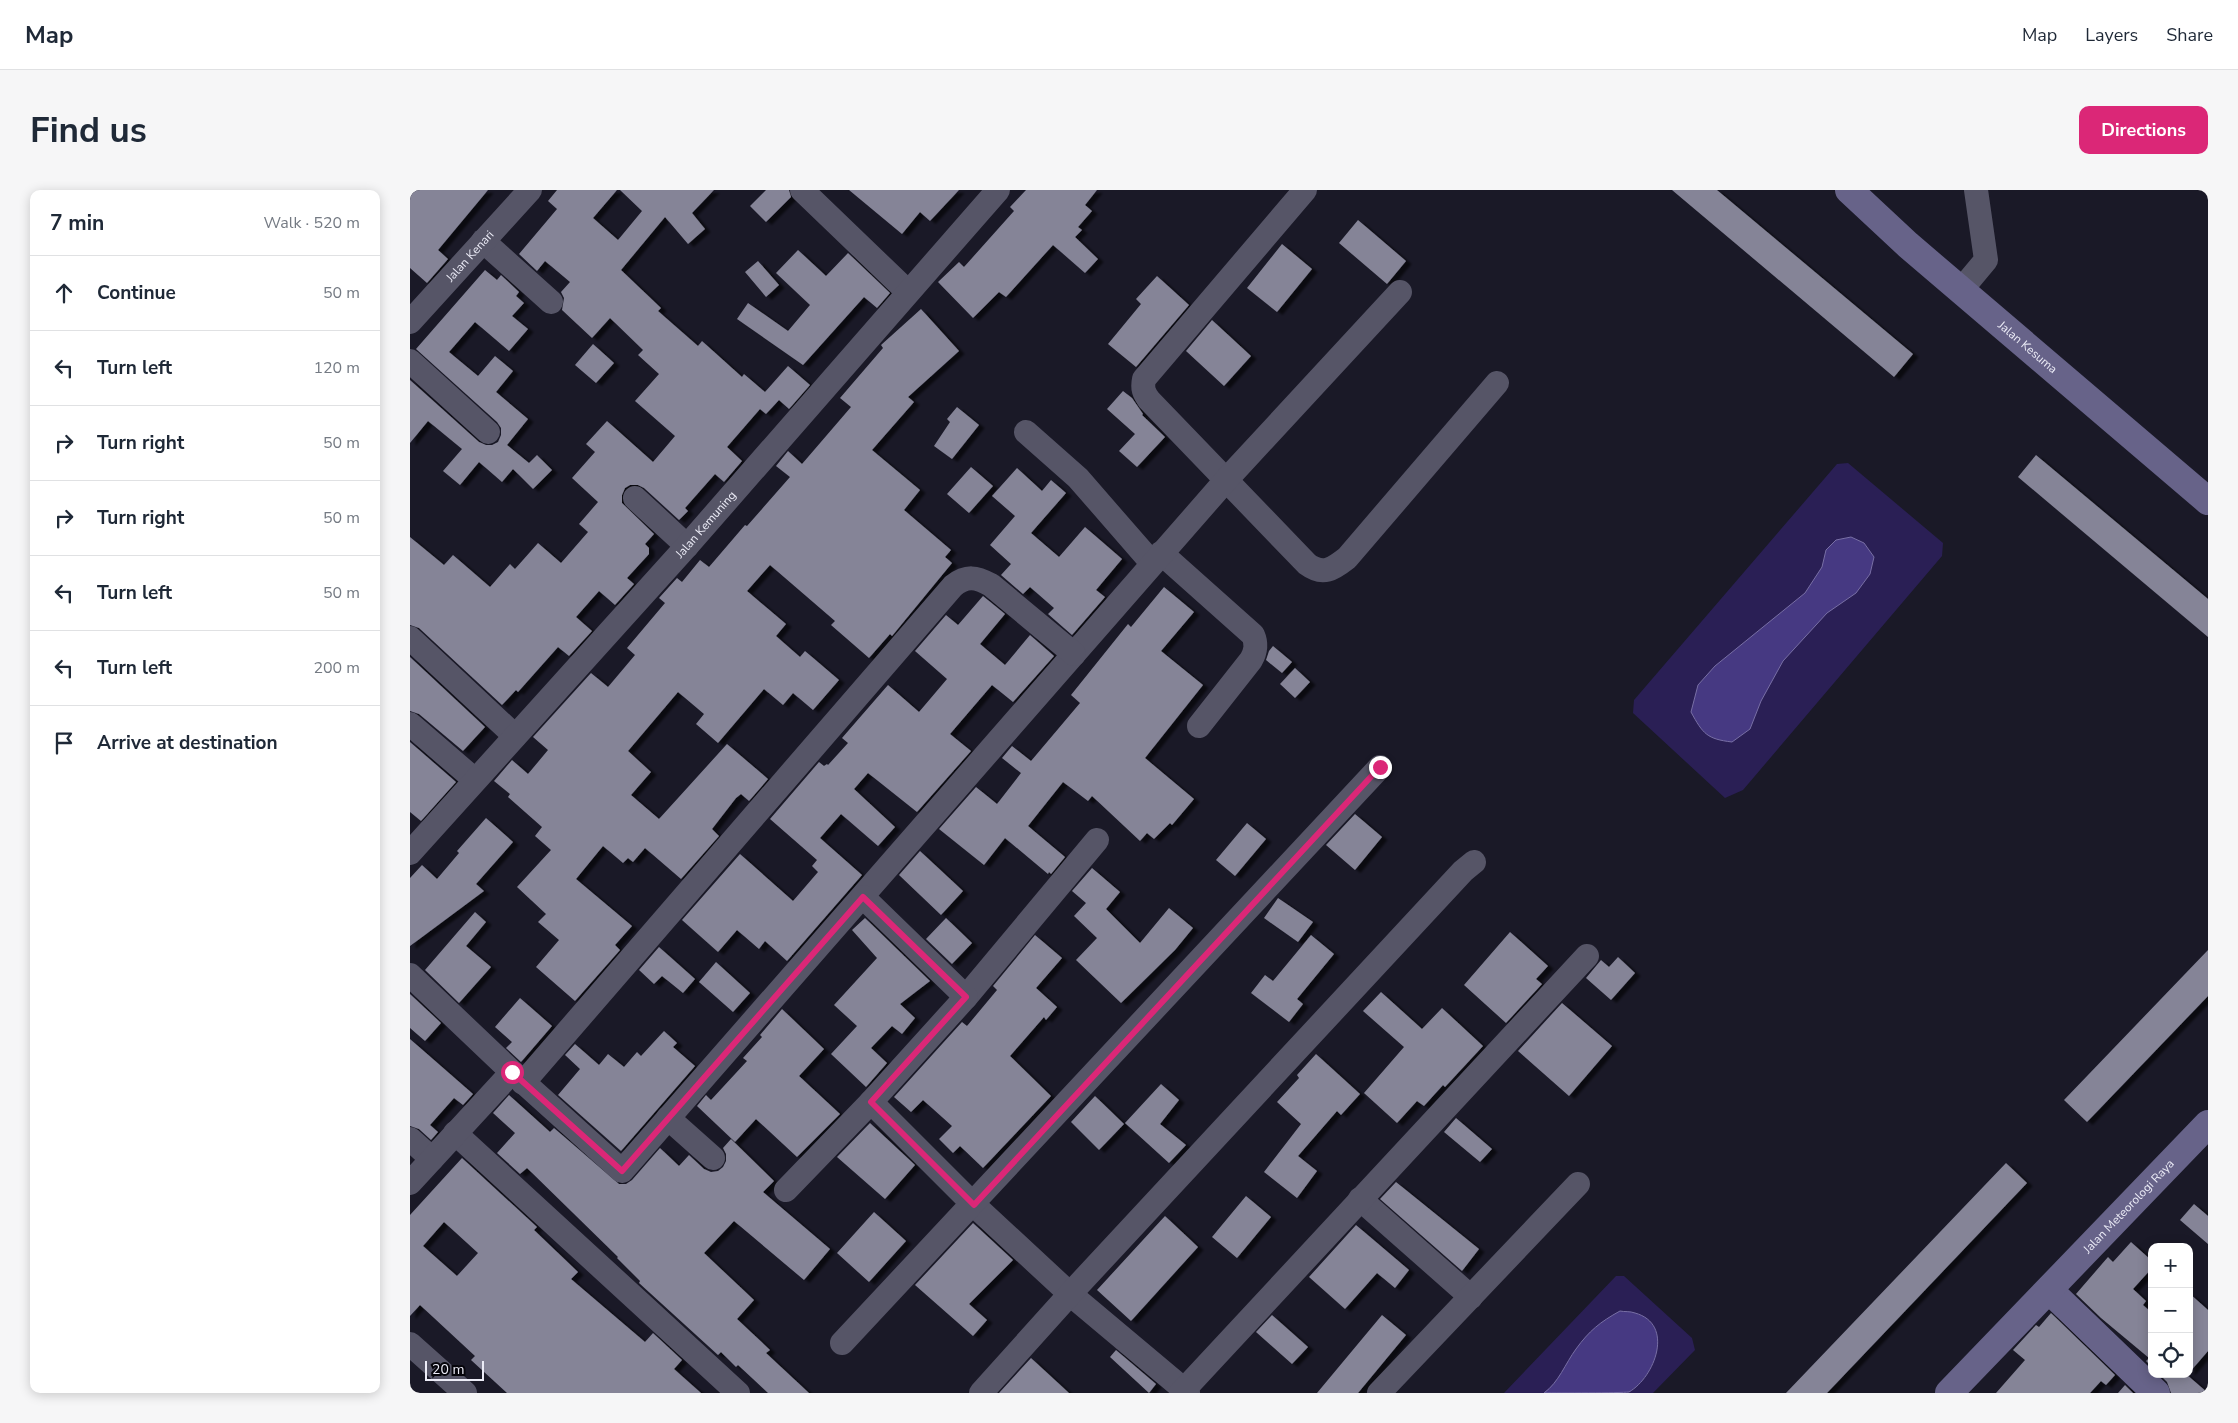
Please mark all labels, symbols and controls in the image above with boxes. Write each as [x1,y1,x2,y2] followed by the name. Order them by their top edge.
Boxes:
[25,19,73,51] text: Map
[2022,23,2057,47] text: Map
[2085,23,2138,47] text: Layers
[2166,23,2213,47] text: Share
[2079,106,2208,154] button: Directions
[30,107,147,154] text: Find us
[50,209,104,237] text: 7 min
[264,212,360,234] text: Walk · 520 m
[442,227,497,286] street label: Jalan Kenari
[50,279,78,307] icon: ahead
[97,280,176,306] text: Continue
[323,282,360,304] text: 50 m
[1994,317,2061,377] street label: Jalan Kesuma
[50,354,78,382] icon: left
[97,355,172,381] text: Turn left
[313,357,360,379] text: 120 m
[50,429,78,457] icon: right
[97,430,184,456] text: Turn right
[323,432,360,454] text: 50 m
[671,487,740,562] street label: Jalan Kemuning
[50,504,78,532] icon: right
[97,505,184,531] text: Turn right
[323,507,360,529] text: 50 m
[50,579,78,607] icon: left
[97,580,172,606] text: Turn left
[323,582,360,604] text: 50 m
[50,654,78,682] icon: left
[97,655,172,681] text: Turn left
[313,657,360,679] text: 200 m
[50,729,78,757] icon: arrive
[97,730,278,756] text: Arrive at destination
[1369,756,1392,779] route end
[501,1061,524,1084] route start
[2079,1156,2178,1258] street label: Jalan Meteorologi Raya
[2148,1243,2193,1378] map controls
[2148,1243,2193,1288] button: +
[2148,1288,2193,1333] button: −
[2148,1333,2193,1378] button: locate
[425,1358,484,1381] scale bar
[432,1360,464,1379] text: 20 m

